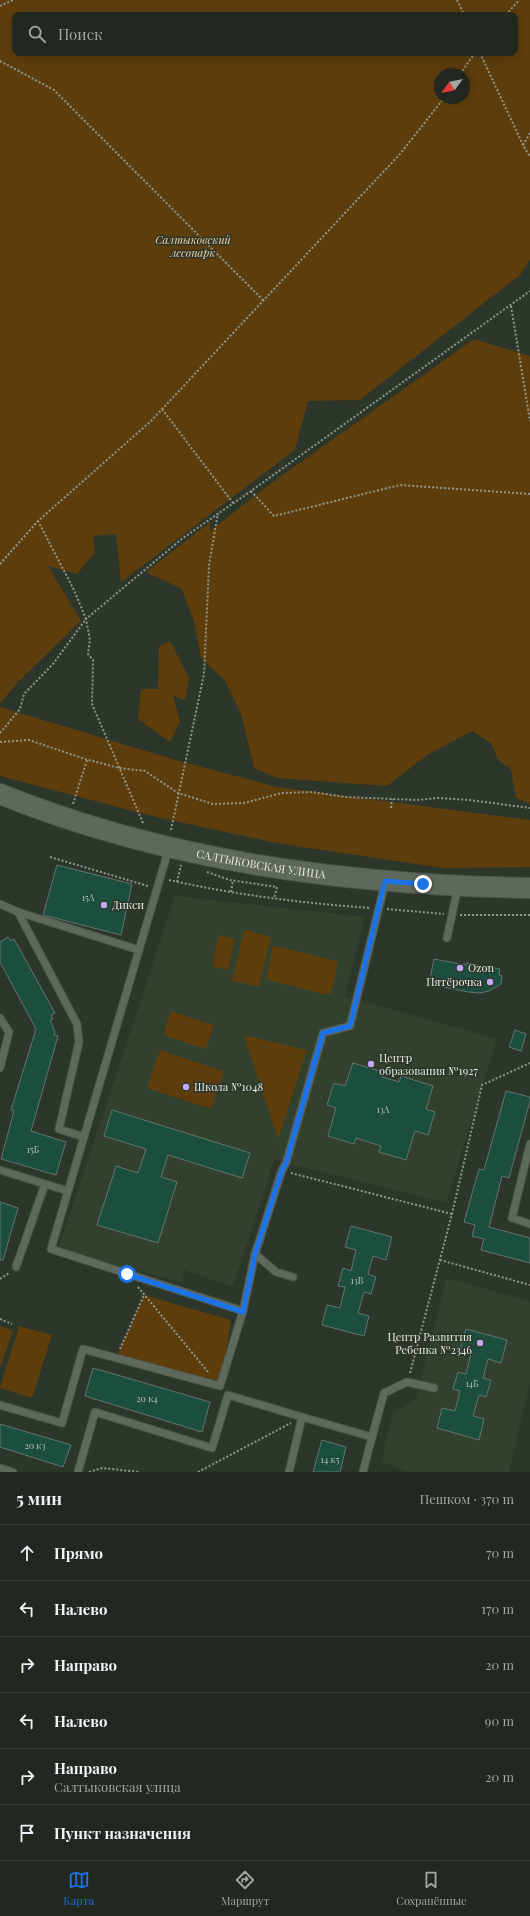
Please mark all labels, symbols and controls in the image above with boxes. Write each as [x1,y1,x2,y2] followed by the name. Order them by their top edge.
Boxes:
[12,12,518,56] search box
[26,23,48,45] icon: search
[58,24,103,44] text: Поиск
[434,68,470,104] north arrow
[155,232,232,260] park label: Салтыковский лесопарк
[195,846,327,882] street label: САЛТЫКОВСКАЯ УЛИЦА
[414,875,432,893] route end
[82,891,95,903] house number: 15А
[112,897,144,912] place label: Дикси
[99,900,109,910] marker: Дикси
[468,960,494,975] place label: Ozon
[455,963,465,973] marker: Ozon
[426,974,483,989] place label: Пятёрочка
[485,977,495,987] marker: Пятёрочка
[379,1050,479,1078] place label: Центр образования №1927
[366,1059,376,1069] marker: Центр образования №1927
[194,1079,264,1094] place label: Школа №1048
[181,1082,191,1092] marker: Школа №1048
[377,1103,390,1115] house number: 13А
[27,1143,39,1155] house number: 15Б
[118,1265,136,1283] route start
[351,1274,364,1286] house number: 13В
[387,1329,472,1357] place label: Центр Развития Ребенка №2346
[475,1338,485,1348] marker: Центр Развития Ребенка №2346
[465,1377,479,1389] house number: 14Б
[136,1392,158,1404] house number: 20 к4
[24,1439,46,1451] house number: 20 к3
[321,1453,340,1465] house number: 14 к5
[16,1487,62,1509] text: 5 мин
[420,1490,514,1507] text: Пешком · 370 m
[16,1542,38,1564] icon: ahead
[54,1543,103,1563] text: Прямо
[486,1544,514,1561] text: 70 m
[16,1598,38,1620] icon: left
[54,1599,107,1619] text: Налево
[481,1600,514,1617] text: 170 m
[16,1654,38,1676] icon: right
[54,1655,117,1675] text: Направо
[485,1656,514,1673] text: 20 m
[16,1710,38,1732] icon: left
[54,1711,107,1731] text: Налево
[485,1712,514,1729] text: 90 m
[54,1758,117,1778] text: Направо
[16,1766,38,1788] icon: right
[485,1768,514,1785] text: 20 m
[54,1778,181,1795] text: Салтыковская улица
[16,1822,38,1844] icon: arrive
[54,1823,191,1843] text: Пункт назначения
[63,1869,94,1908] tab: Карта
[221,1869,270,1908] tab: Маршрут
[396,1869,467,1908] tab: Сохранённые

